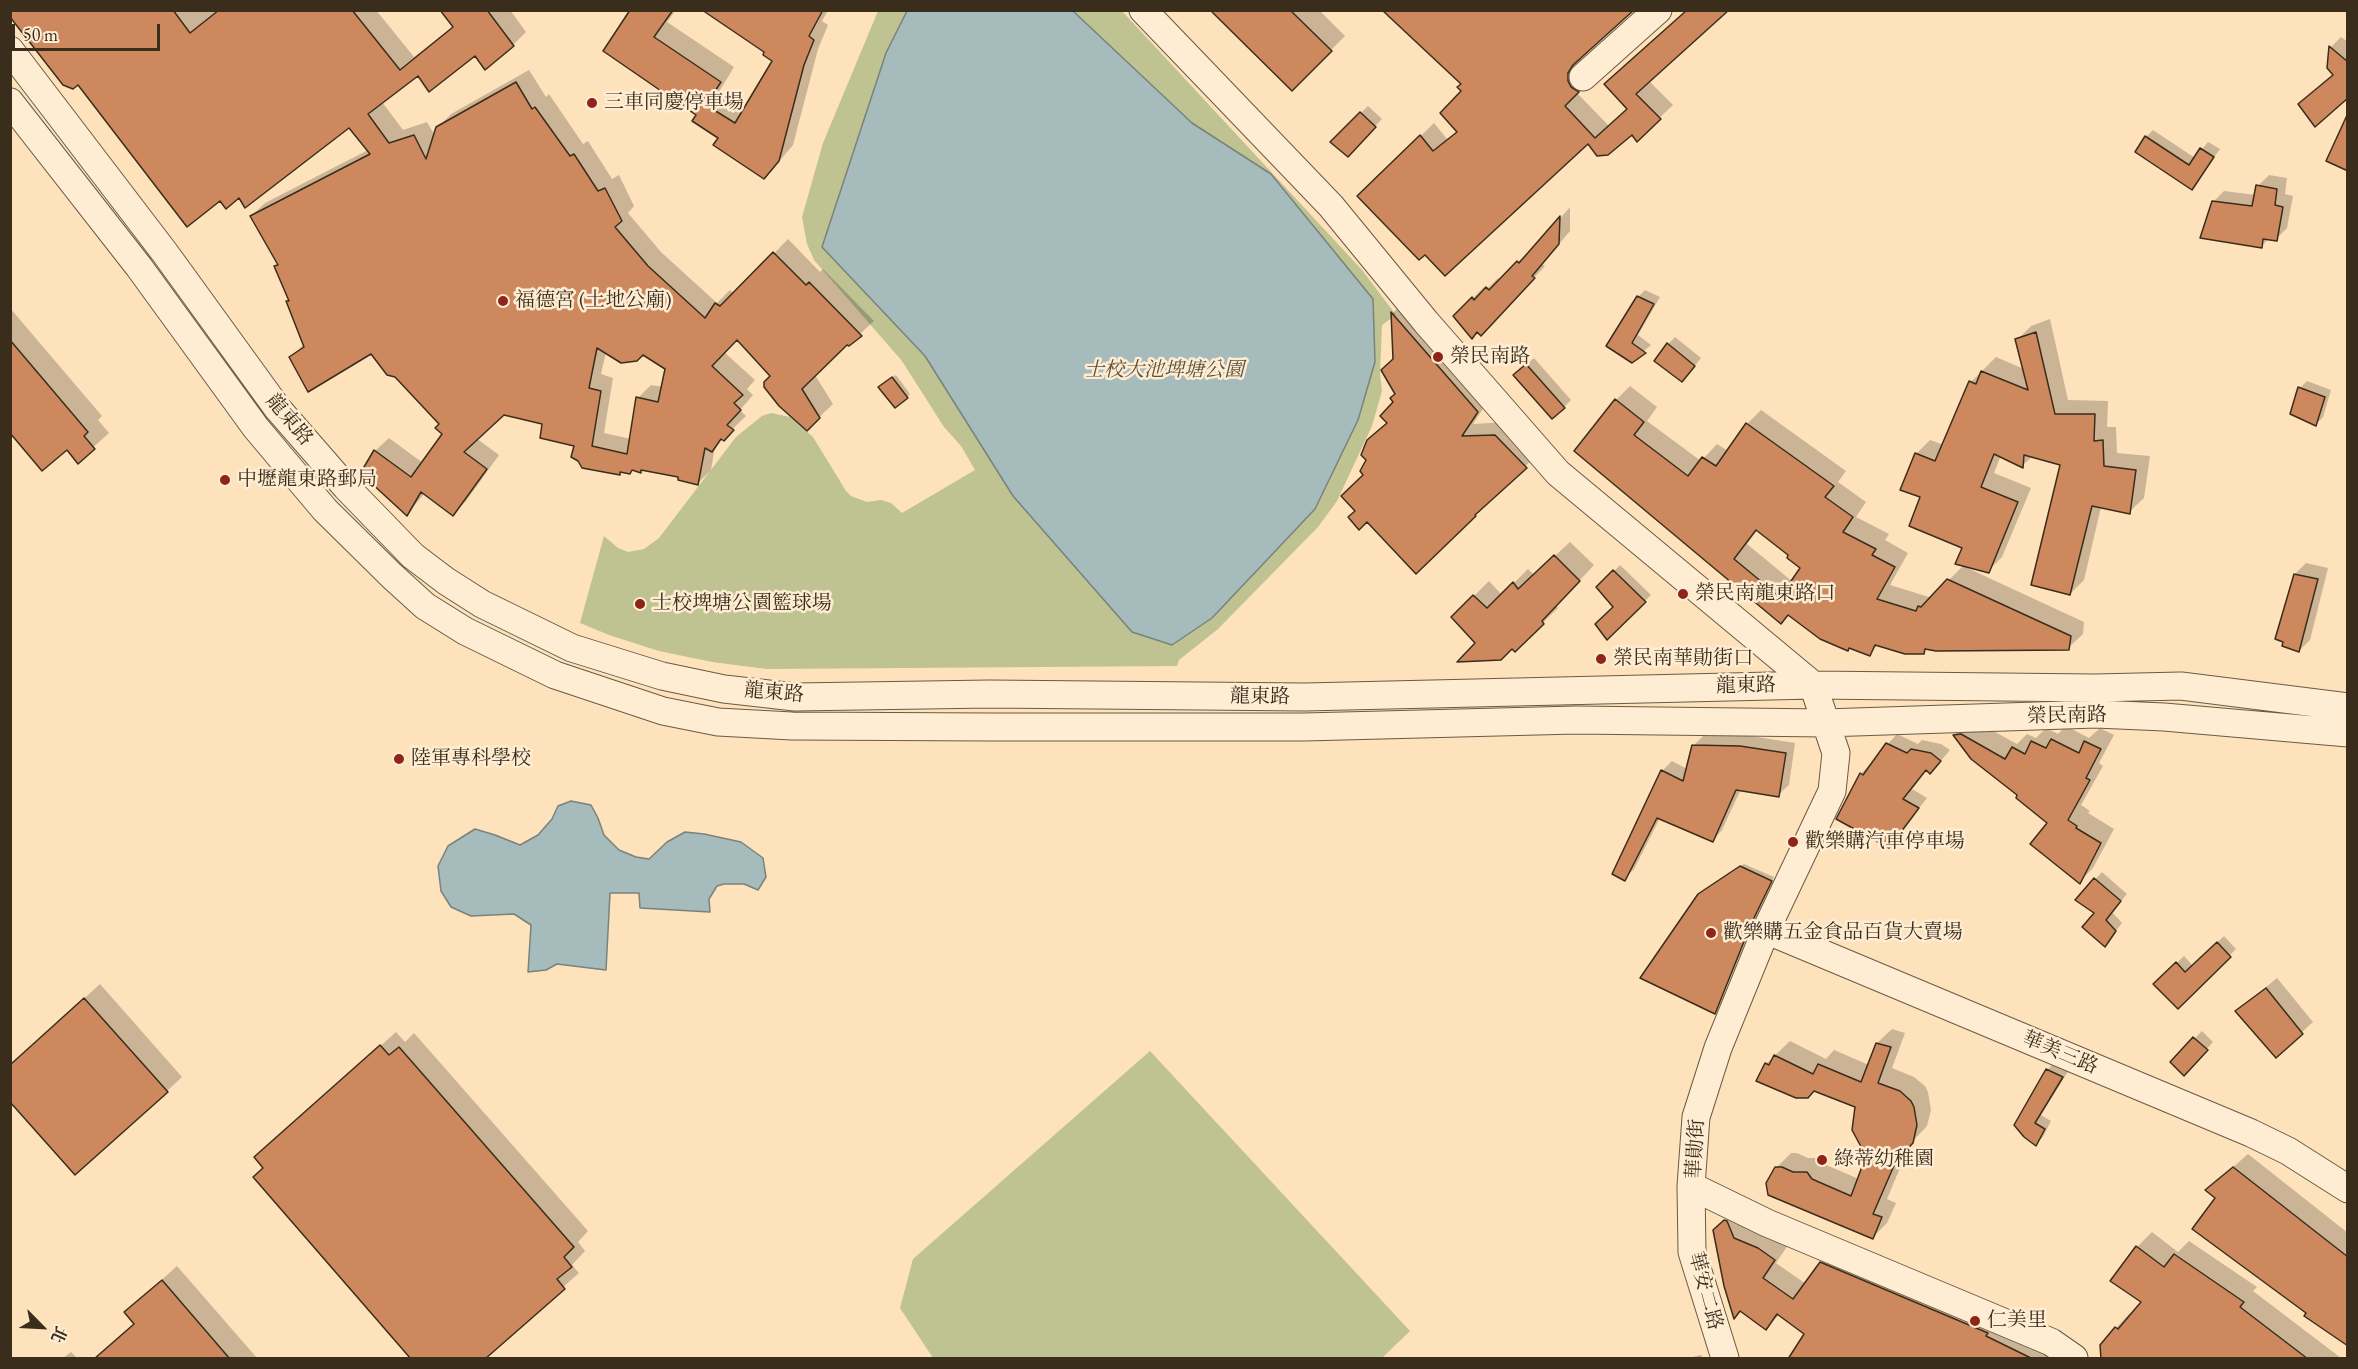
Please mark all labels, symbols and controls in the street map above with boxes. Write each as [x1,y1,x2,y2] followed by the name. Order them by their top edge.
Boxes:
[15,12,164,50] scale bar
[23,23,58,46] text: 50 m
[604,91,744,115] place label: 三車同慶停車場
[585,96,599,110] marker: 三車同慶停車場
[515,289,672,313] place label: 福德宮 (土地公廟)
[496,294,510,308] marker: 福德宮 (土地公廟)
[1450,345,1530,369] place label: 榮民南路
[1431,350,1445,364] marker: 榮民南路
[1084,359,1244,383] park label: 士校大池埤塘公園
[261,389,317,451] street label: 龍東路
[237,468,377,492] place label: 中壢龍東路郵局
[218,473,232,487] marker: 中壢龍東路郵局
[1695,582,1835,606] place label: 榮民南龍東路口
[1676,587,1690,601] marker: 榮民南龍東路口
[652,592,832,616] place label: 士校埤塘公園籃球場
[633,597,647,611] marker: 士校埤塘公園籃球場
[1613,647,1753,671] place label: 榮民南華勛街口
[1594,652,1608,666] marker: 榮民南華勛街口
[1716,673,1776,699] street label: 龍東路
[743,678,805,708] street label: 龍東路
[1230,684,1290,710] street label: 龍東路
[2027,703,2107,729] street label: 榮民南路
[411,747,531,771] place label: 陸軍專科學校
[392,752,406,766] marker: 陸軍專科學校
[1805,830,1965,854] place label: 歡樂購汽車停車場
[1786,835,1800,849] marker: 歡樂購汽車停車場
[1723,921,1963,945] place label: 歡樂購五金食品百貨大賣場
[1704,926,1718,940] marker: 歡樂購五金食品百貨大賣場
[2018,1026,2102,1080] street label: 華美三路
[1682,1118,1710,1180] street label: 華勛街
[1834,1148,1934,1172] place label: 綠蒂幼稚園
[1815,1153,1829,1167] marker: 綠蒂幼稚園
[1683,1249,1727,1333] street label: 華安二路
[12,1297,72,1357] north arrow
[1987,1309,2047,1333] place label: 仁美里
[1968,1314,1982,1328] marker: 仁美里
[46,1323,72,1346] text: 北

